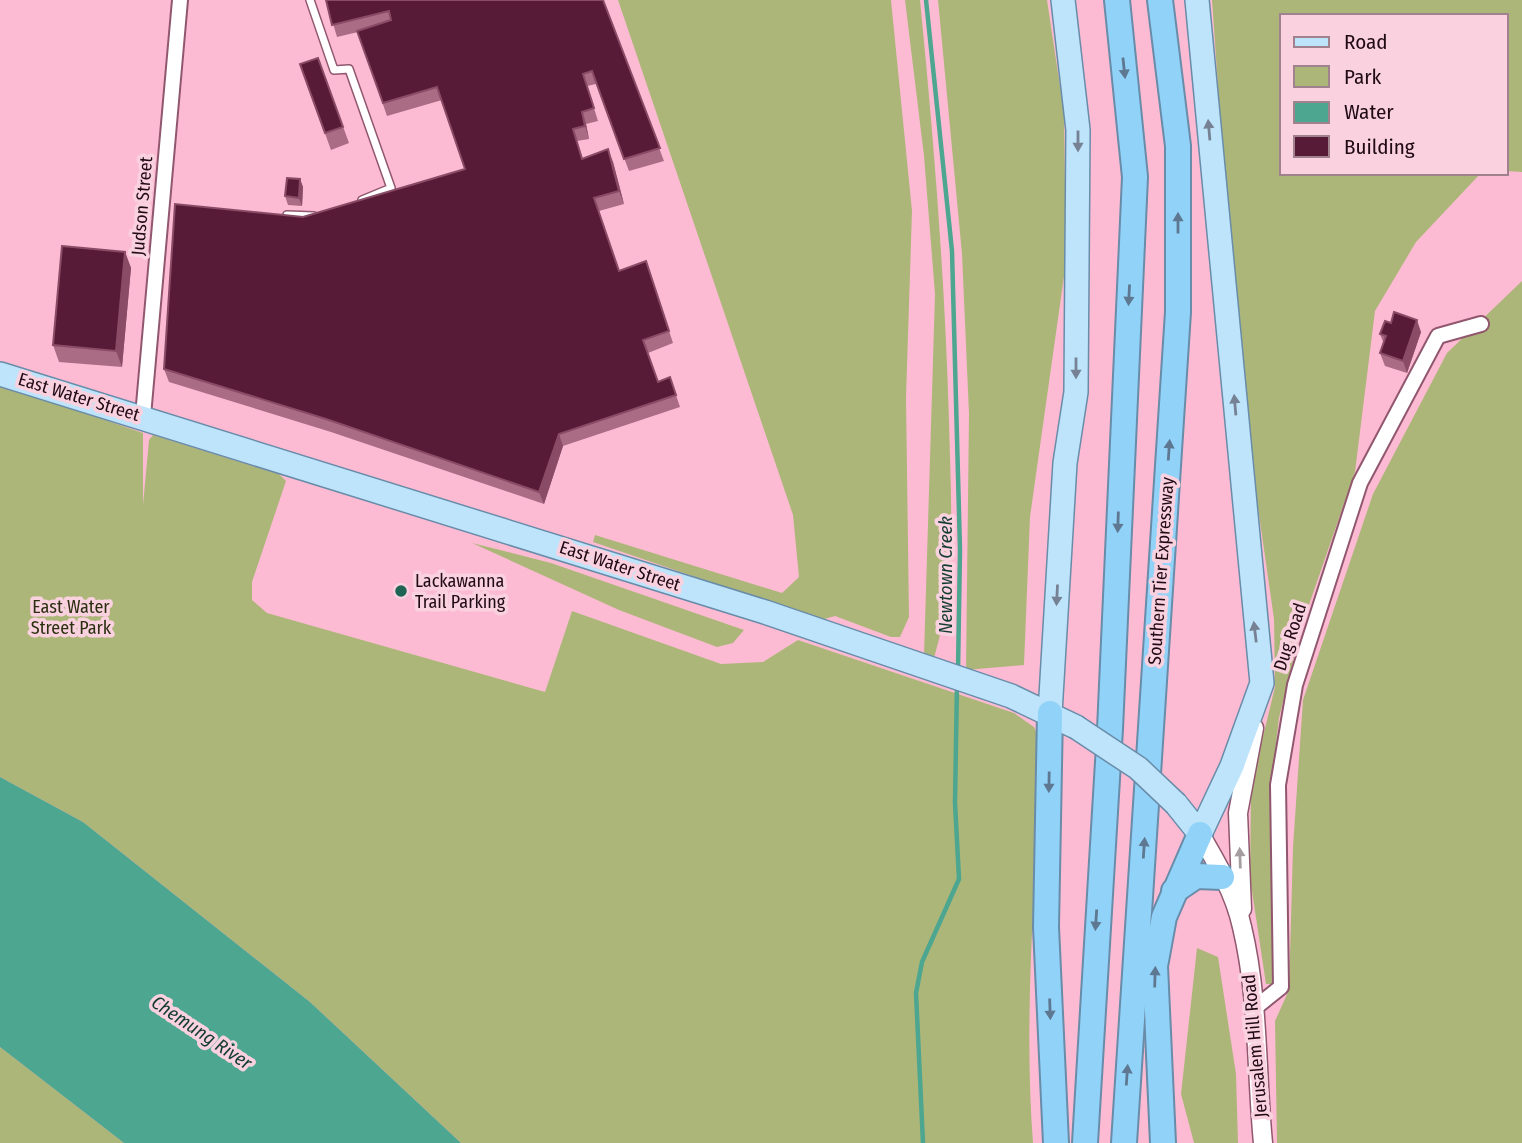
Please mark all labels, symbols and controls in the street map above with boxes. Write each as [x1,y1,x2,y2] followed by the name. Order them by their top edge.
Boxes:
[1280,14,1508,175] legend
[1344,29,1388,55] text: Road
[1119,57,1130,79] one-way arrow
[1344,64,1382,90] text: Park
[1344,99,1394,125] text: Water
[1203,118,1214,140] one-way arrow
[1072,130,1084,152] one-way arrow
[1344,134,1415,160] text: Building
[127,156,157,256] street label: Judson Street
[1172,211,1184,233] one-way arrow
[1124,284,1135,306] one-way arrow
[1071,358,1082,380] one-way arrow
[16,368,142,426] street label: East Water Street
[1229,394,1240,416] one-way arrow
[1164,439,1175,461] one-way arrow
[1143,476,1179,666] street label: Southern Tier Expressway
[1113,511,1124,533] one-way arrow
[934,516,957,634] water label: Newtown Creek
[557,536,683,596] street label: East Water Street
[415,570,506,613] place label: Lackawanna Trail Parking
[393,583,409,599] marker: Lackawanna Trail Parking
[1051,584,1062,606] one-way arrow
[31,596,112,639] park label: East Water Street Park
[1269,600,1311,674] street label: Dug Road
[1250,620,1261,642] one-way arrow
[1043,771,1055,793] one-way arrow
[1139,837,1150,859] one-way arrow
[1234,847,1245,869] one-way arrow
[1091,909,1102,931] one-way arrow
[1149,966,1160,988] one-way arrow
[1238,973,1272,1119] street label: Jerusalem Hill Road
[147,990,257,1075] water label: Chemung River
[1044,998,1055,1020] one-way arrow
[1122,1064,1133,1086] one-way arrow

